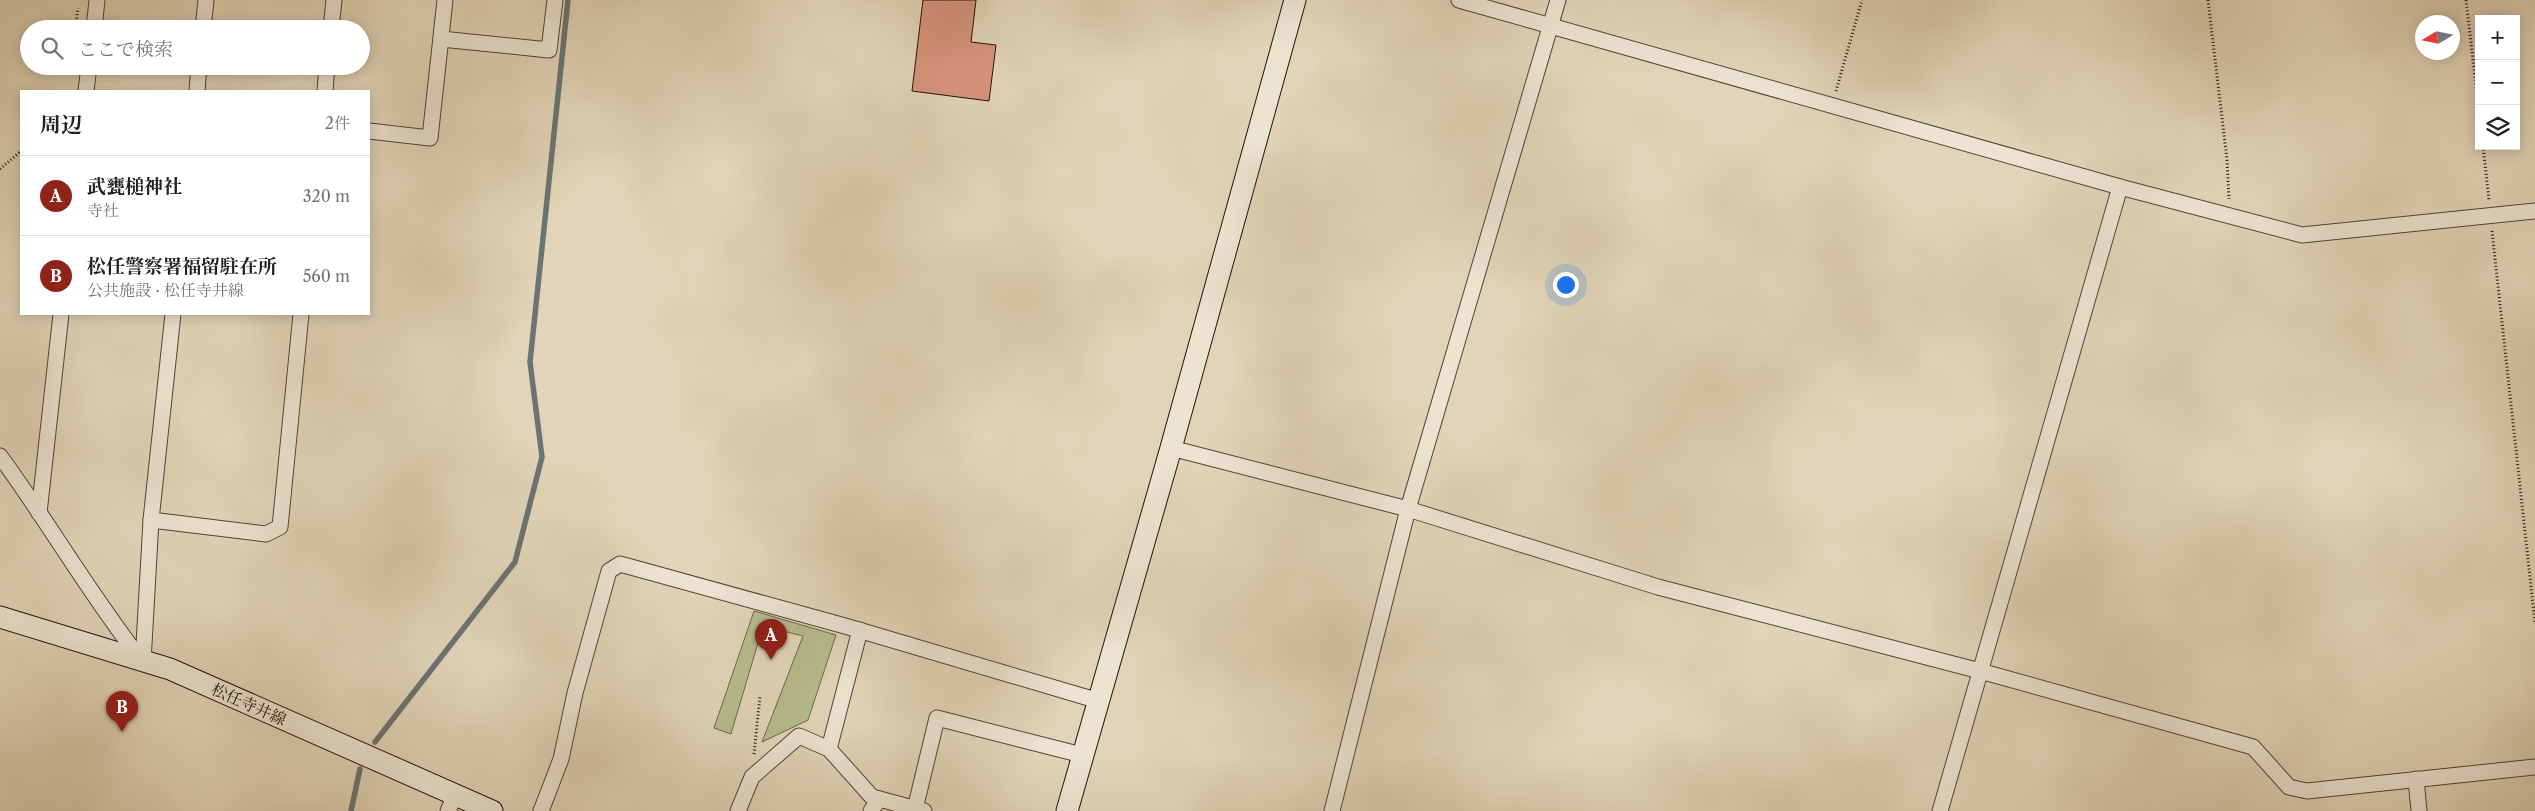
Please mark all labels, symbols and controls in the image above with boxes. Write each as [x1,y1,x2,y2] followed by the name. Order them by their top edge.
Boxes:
[2415,15,2460,60] north arrow
[2475,15,2520,150] map controls
[2475,15,2520,60] button: +
[20,20,370,75] search box
[38,34,66,62] icon: search
[78,38,173,61] text: ここで検索
[2475,60,2520,105] button: −
[2475,105,2520,150] button: layers
[40,112,82,137] text: 周辺
[325,113,350,133] text: 2件
[87,175,182,198] text: 武甕槌神社
[50,186,62,206] text: A
[303,186,350,206] text: 320 m
[87,200,119,220] text: 寺社
[87,255,277,278] text: 松任警察署福留駐在所
[50,266,62,286] text: B
[303,266,350,286] text: 560 m
[1553,272,1579,298] your location
[87,280,244,300] text: 公共施設 · 松任寺井線
[755,619,787,660] pin: A
[208,679,290,729] street label: 松任寺井線
[106,691,138,732] pin: B

